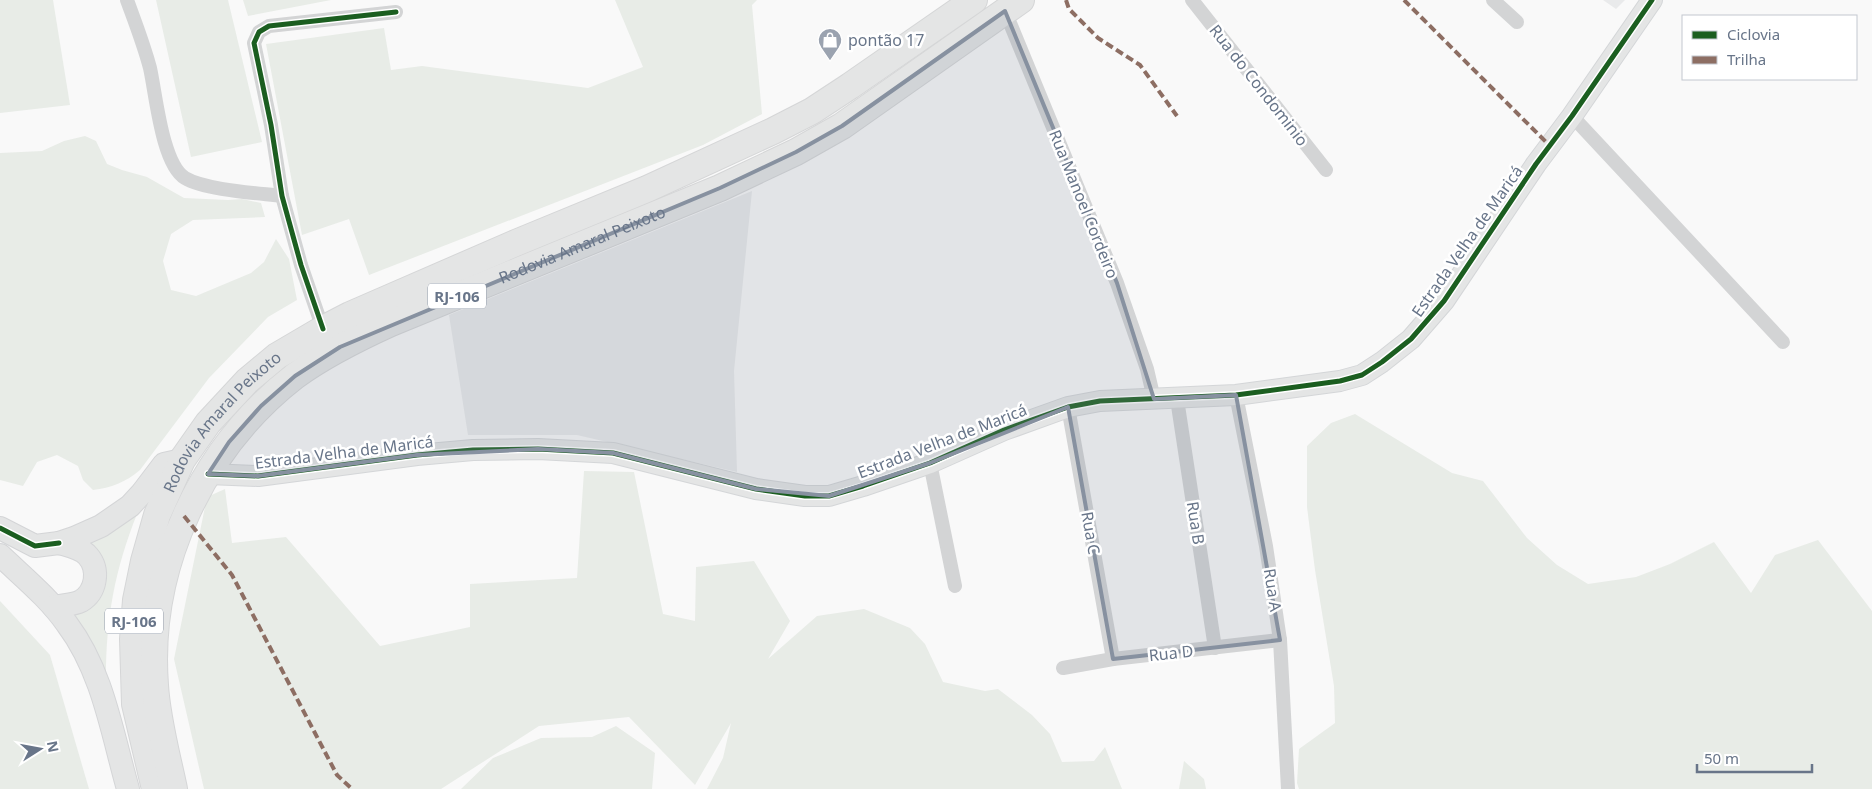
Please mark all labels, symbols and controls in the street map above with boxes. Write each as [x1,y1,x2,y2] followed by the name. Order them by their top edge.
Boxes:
[1682,15,1857,80] legend
[1205,20,1313,150] street label: Rua do Condominio
[1727,24,1780,44] text: Ciclovia
[817,27,843,61] shop icon: pontão 17
[848,29,924,51] place label: pontão 17
[1727,49,1766,69] text: Trilha
[1044,126,1124,282] street label: Rua Manoel Cordeiro
[1406,161,1528,321] street label: Estrada Velha de Maricá
[495,201,669,289] street label: Rodovia Amaral Peixoto
[428,284,486,308] road number: RJ-106
[158,346,286,496] street label: Rodovia Amaral Peixoto
[854,398,1030,484] street label: Estrada Velha de Maricá
[253,430,435,474] street label: Estrada Velha de Maricá
[1182,500,1210,546] street label: Rua B
[1076,510,1106,556] street label: Rua C
[1259,567,1287,614] street label: Rua A
[105,608,163,634] road number: RJ-106
[1148,640,1194,666] street label: Rua D
[15,724,65,774] north arrow
[43,739,64,754] text: N
[1697,742,1812,774] scale bar
[1704,748,1739,768] text: 50 m

